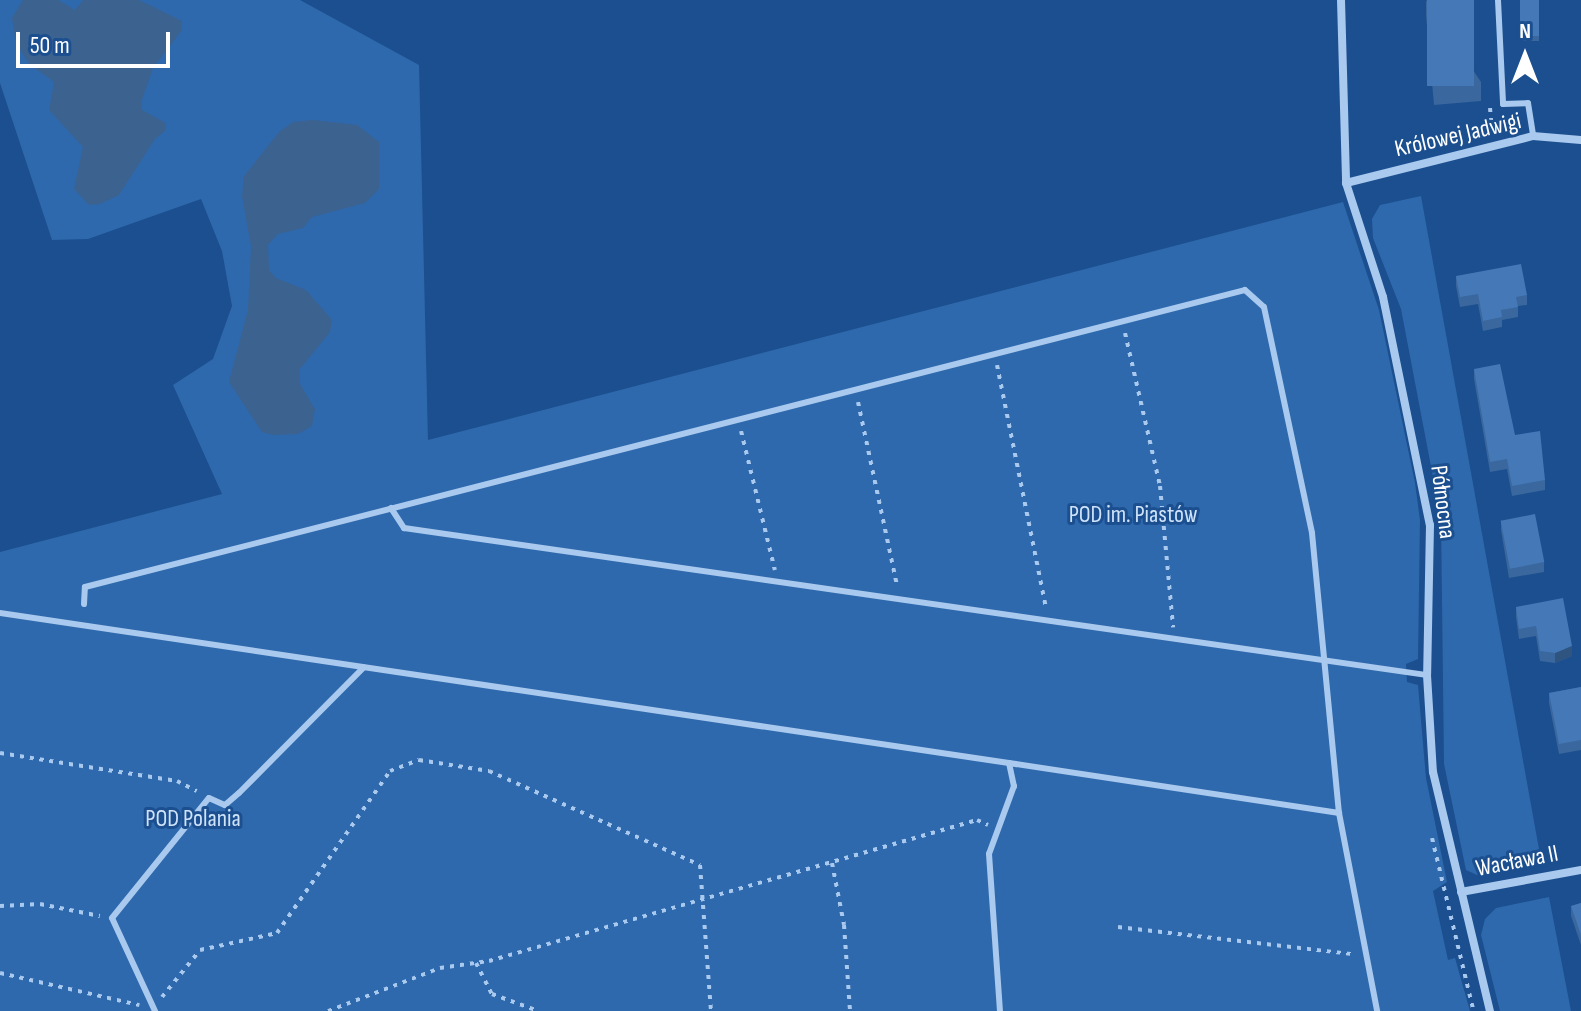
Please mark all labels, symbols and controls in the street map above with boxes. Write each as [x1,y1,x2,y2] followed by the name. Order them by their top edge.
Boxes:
[20,16,174,66] scale bar
[1485,16,1565,96] north arrow
[1519,18,1531,45] text: N
[30,31,70,60] text: 50 m
[1392,106,1524,164] street label: Królowej Jadwigi
[1424,464,1462,540] street label: Północna
[1069,501,1197,529] park label: POD im. Piastów
[145,805,241,833] park label: POD Polania
[1473,839,1561,883] street label: Wacława II

